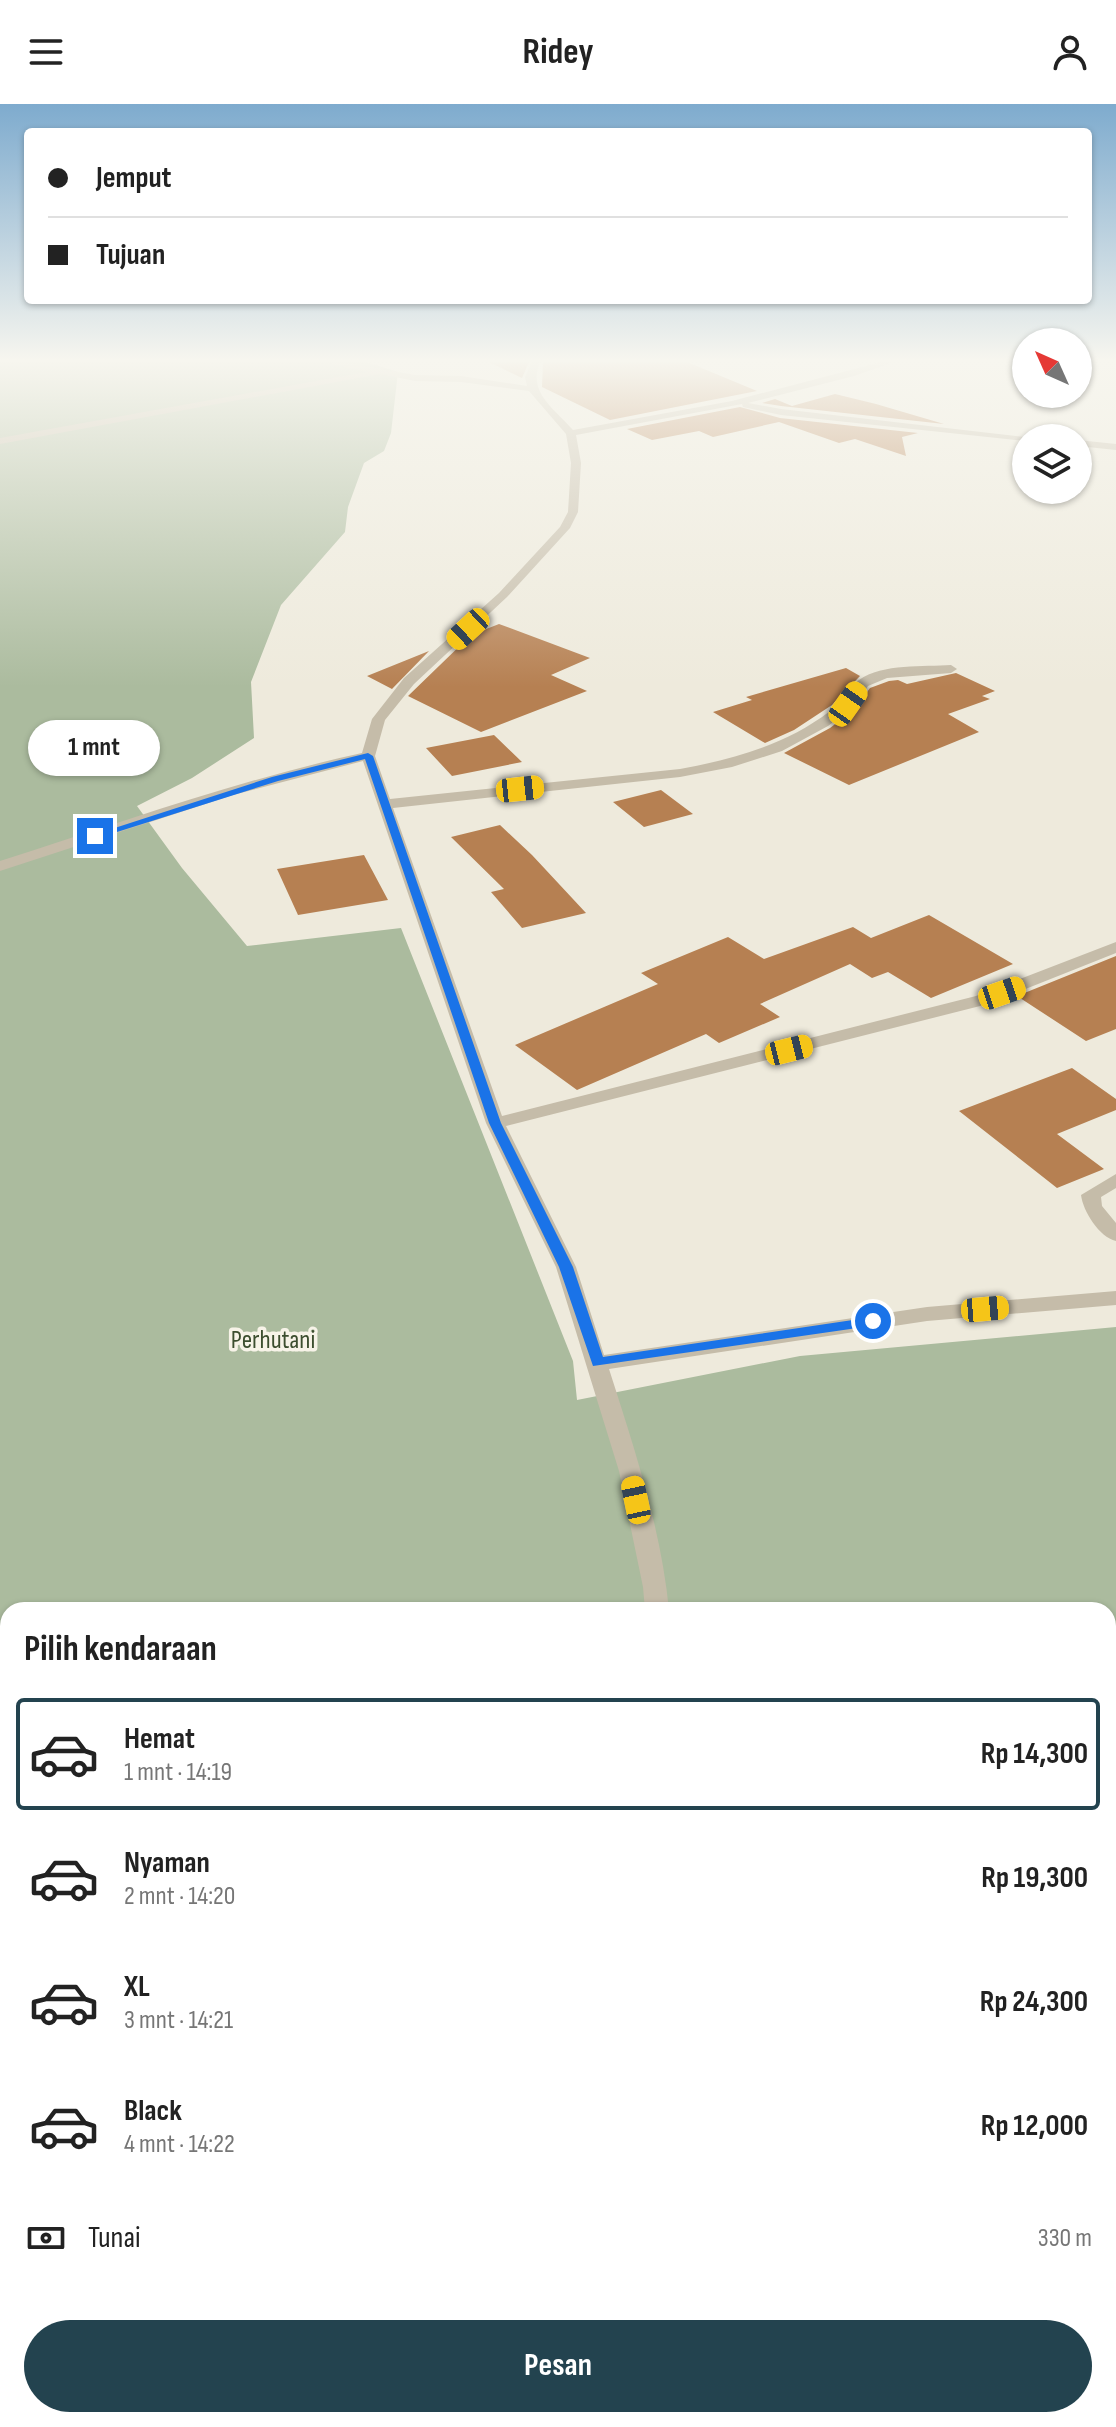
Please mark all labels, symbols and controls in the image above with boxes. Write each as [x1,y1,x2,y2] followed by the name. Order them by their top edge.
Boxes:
[24,30,68,74] icon: menu
[1048,30,1092,74] icon: person
[523,31,593,74] text: Ridey
[96,160,171,196] text: Jemput
[96,237,165,273] text: Tujuan
[1012,328,1092,408] north arrow
[1012,328,1092,504] map controls
[1012,424,1092,504] button: layers
[442,604,494,654] car
[824,677,872,731] car
[29,720,161,776] callout: 1 mnt
[68,732,120,763] text: 1 mnt
[495,775,545,803] car
[77,818,113,854] route end
[975,974,1029,1012] car
[763,1033,815,1067] car
[960,1295,1010,1323] car
[855,1303,891,1339] route start
[231,1325,315,1356] park label: Perhutani
[619,1474,653,1526] car
[24,1628,217,1671] text: Pilih kendaraan
[28,1718,100,1790] icon: car
[124,1721,195,1757] text: Hemat
[981,1736,1088,1772] text: Rp 14,300
[124,1757,232,1788] text: 1 mnt · 14:19
[28,1842,100,1914] icon: car
[124,1845,210,1881] text: Nyaman
[981,1860,1088,1896] text: Rp 19,300
[124,1881,235,1912] text: 2 mnt · 14:20
[28,1966,100,2038] icon: car
[124,1969,150,2005] text: XL
[980,1984,1088,2020] text: Rp 24,300
[124,2005,233,2036] text: 3 mnt · 14:21
[28,2090,100,2162] icon: car
[124,2093,182,2129] text: Black
[981,2108,1088,2144] text: Rp 12,000
[124,2129,235,2160] text: 4 mnt · 14:22
[24,2216,68,2260] icon: cash
[88,2220,141,2256] text: Tunai
[1038,2223,1092,2254] text: 330 m
[24,2320,1092,2412] button: Pesan

